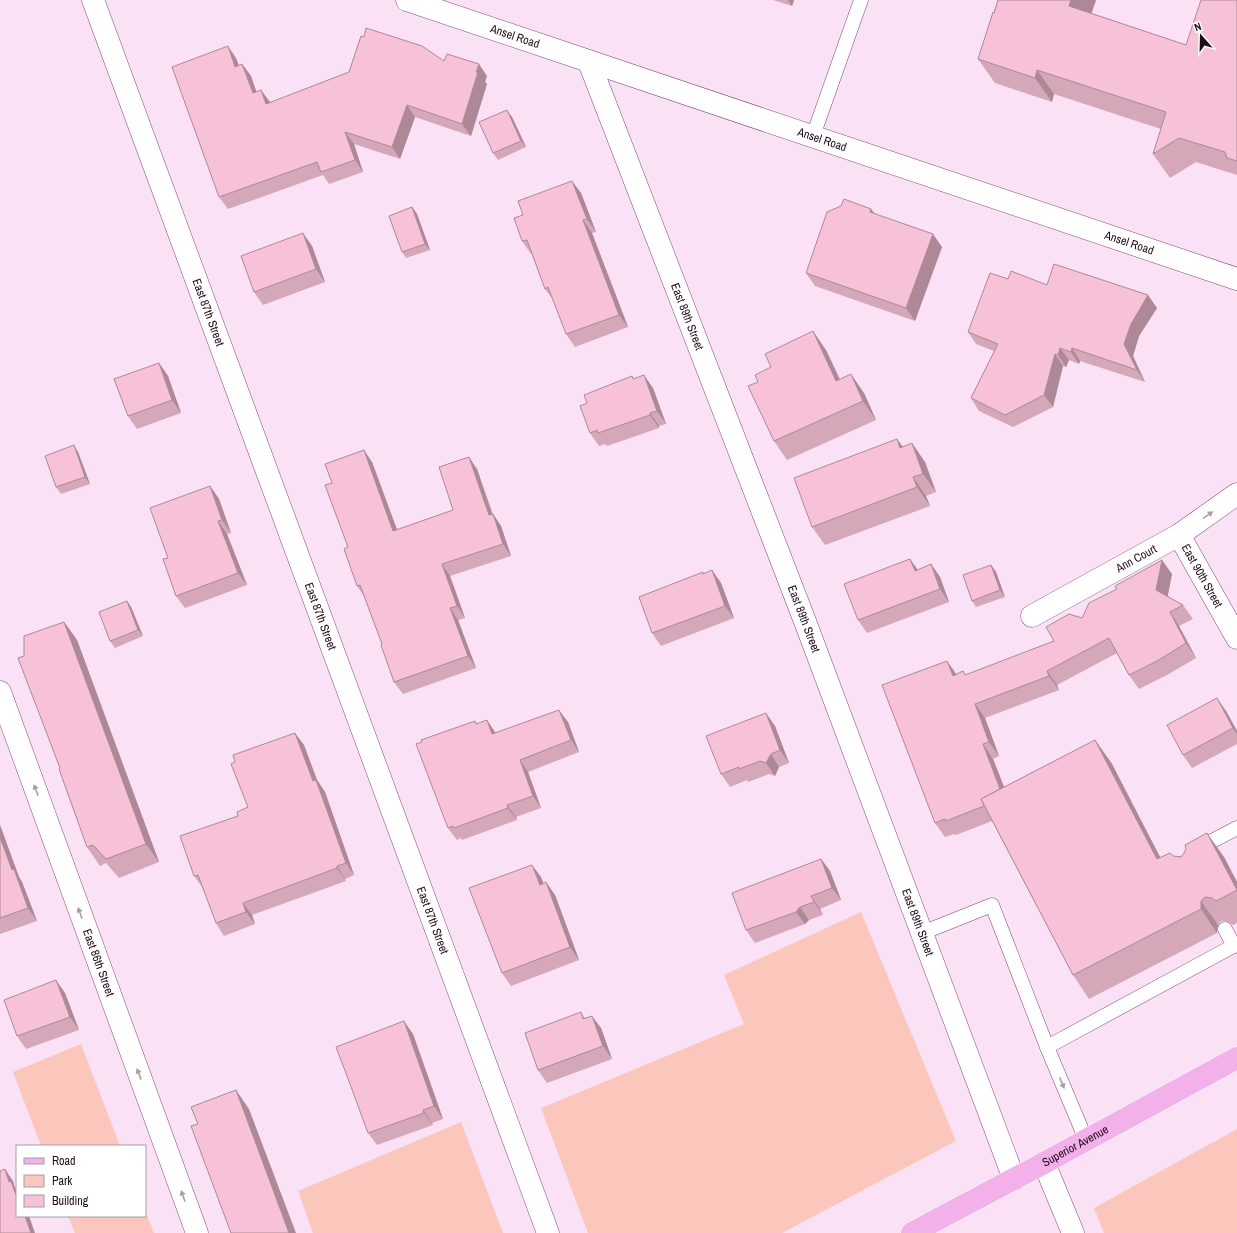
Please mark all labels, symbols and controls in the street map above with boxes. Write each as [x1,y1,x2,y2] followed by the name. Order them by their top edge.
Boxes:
[1181,16,1221,56] north arrow
[1192,19,1203,34] text: N
[487,20,542,52] street label: Ansel Road
[795,124,849,155] street label: Ansel Road
[1102,227,1156,258] street label: Ansel Road
[189,276,228,349] street label: East 87th Street
[667,281,708,353] street label: East 89th Street
[1203,511,1213,519] one-way arrow
[1112,541,1160,577] street label: Ann Court
[1178,541,1227,611] street label: East 90th Street
[301,580,340,653] street label: East 87th Street
[784,583,824,655] street label: East 89th Street
[32,784,38,796] one-way arrow
[413,884,452,957] street label: East 87th Street
[898,886,938,958] street label: East 89th Street
[77,906,83,918] one-way arrow
[79,927,118,999] street label: East 86th Street
[136,1068,142,1080] one-way arrow
[1060,1078,1066,1090] one-way arrow
[1039,1121,1111,1171] street label: Superior Avenue
[16,1145,146,1217] legend
[52,1153,76,1169] text: Road
[52,1173,72,1189] text: Park
[180,1190,186,1202] one-way arrow
[52,1193,89,1209] text: Building

